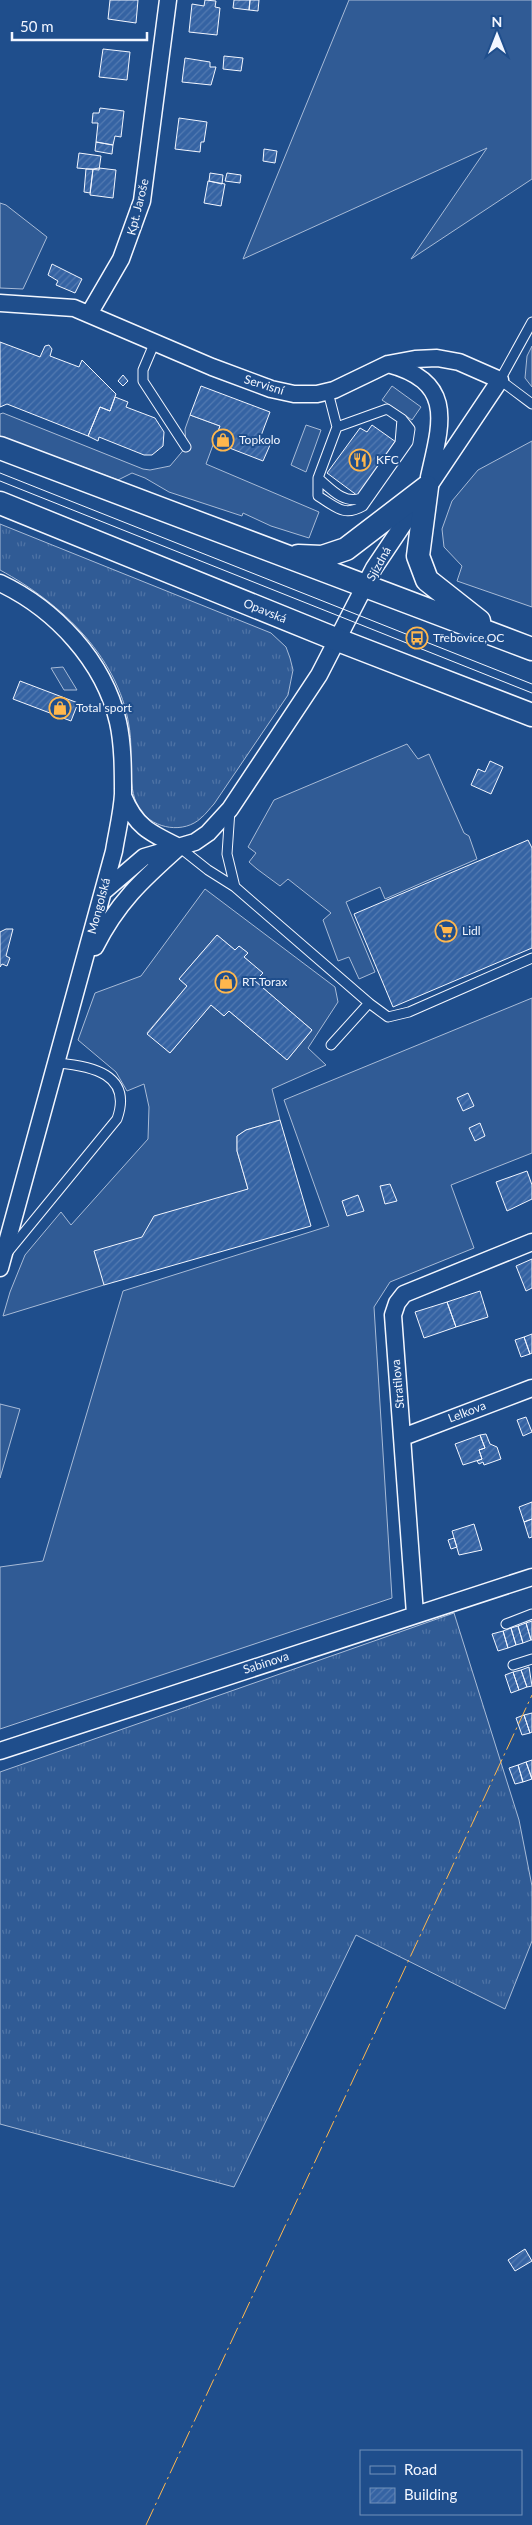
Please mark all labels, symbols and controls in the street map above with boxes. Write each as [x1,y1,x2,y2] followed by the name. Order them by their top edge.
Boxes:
[12,10,148,42] scale bar
[472,10,522,60] north arrow
[492,13,502,30] text: N
[20,17,54,35] text: 50 m
[123,177,152,237] street label: Kpt. Jaroše
[242,371,287,398] street label: Servisní
[211,428,235,452] shop icon: Topkolo
[239,432,281,447] place label: Topkolo
[348,448,372,472] restaurant icon: KFC
[376,452,399,467] place label: KFC
[363,544,394,584] street label: Sjízdná
[241,595,289,626] street label: Opavská
[405,626,429,650] bus stop icon: Třebovice,OC
[433,630,504,645] place label: Třebovice,OC
[48,696,72,720] shop icon: Total sport
[76,700,133,715] place label: Total sport
[84,876,113,936] street label: Mongolská
[434,919,458,943] supermarket icon: Lidl
[462,923,481,938] place label: Lidl
[214,970,238,994] shop icon: RT Torax
[242,974,287,989] place label: RT Torax
[388,1359,407,1409] street label: Stratilova
[446,1397,488,1426] street label: Lelkova
[241,1648,291,1677] street label: Sabinova
[360,2450,522,2515] legend
[404,2460,437,2478] text: Road
[404,2485,457,2503] text: Building

